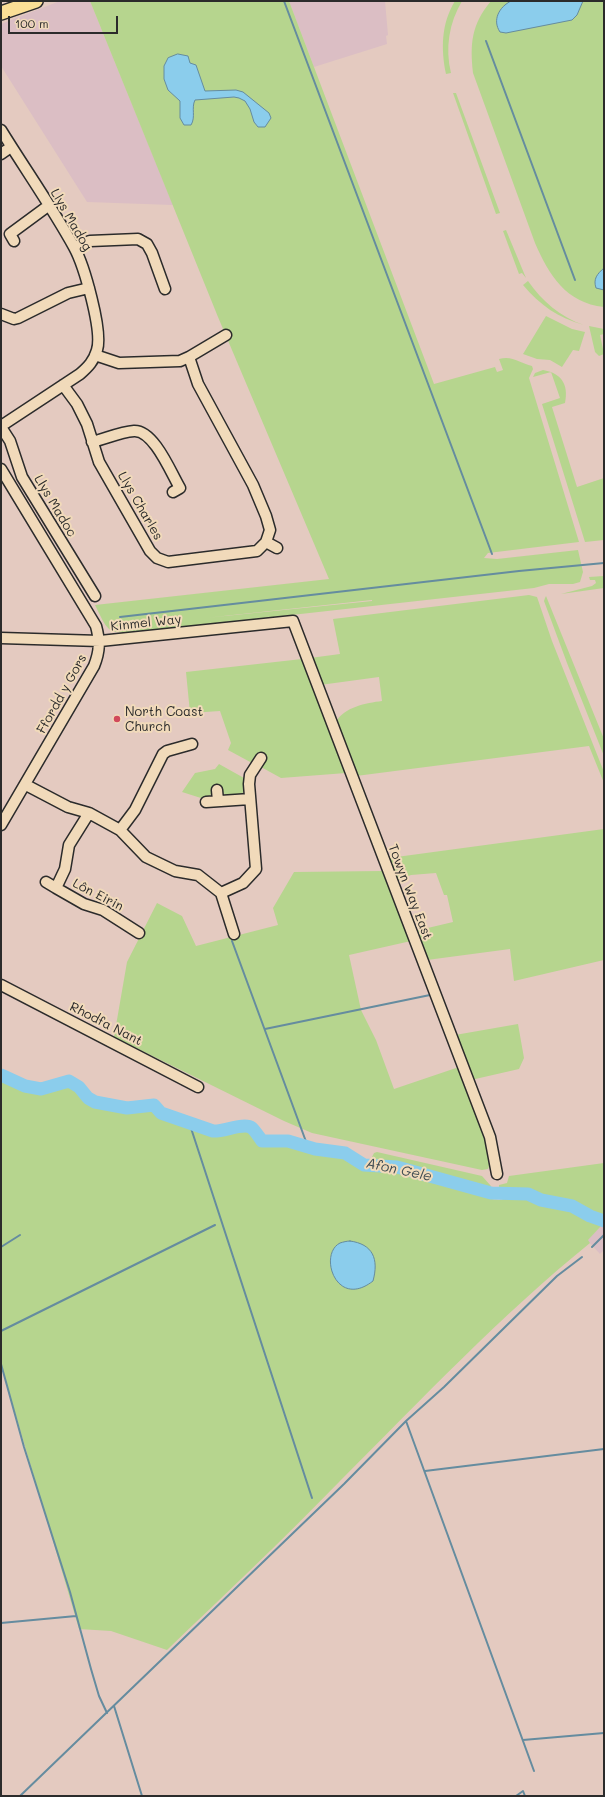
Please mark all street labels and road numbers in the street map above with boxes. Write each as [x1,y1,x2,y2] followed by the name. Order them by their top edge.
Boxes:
[47,186,95,254] street label: Llys Madog
[114,469,166,543] street label: Llys Charles
[30,472,80,540] street label: Llys Madoc
[110,612,182,634] street label: Kinmel Way
[34,652,90,736] street label: Ffordd y Gors
[385,842,435,942] street label: Towyn Way East
[70,876,126,914] street label: Lôn Eirin
[67,999,145,1049] street label: Rhodfa Nant

